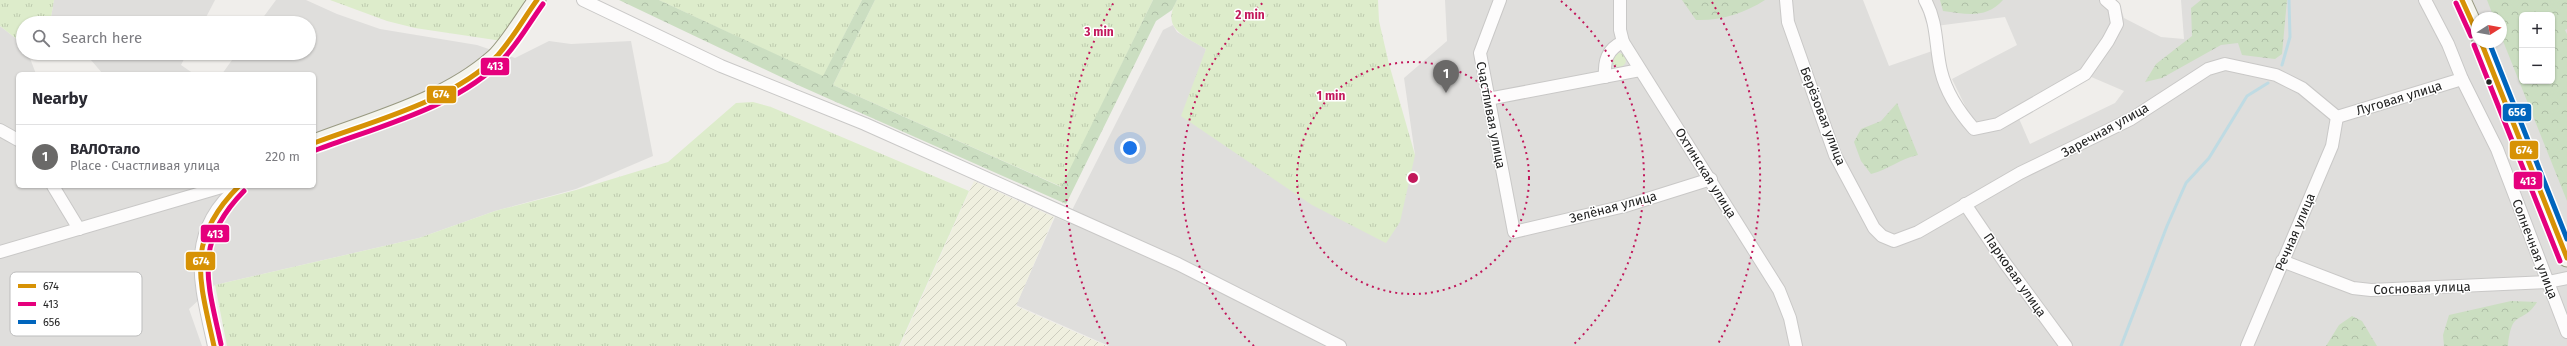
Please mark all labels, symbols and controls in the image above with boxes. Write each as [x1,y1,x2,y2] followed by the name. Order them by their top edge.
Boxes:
[1235,8,1265,22] text: 2 min
[2471,12,2507,48] north arrow
[2519,12,2555,84] map controls
[2519,12,2555,48] button: +
[16,16,316,60] search box
[1083,25,1114,39] text: 3 min
[30,27,52,49] icon: search
[62,29,142,47] text: Search here
[2519,48,2555,84] button: −
[480,57,510,76] line badge: 413
[487,60,503,73] text: 413
[1433,60,1459,93] pin: 1
[1473,60,1509,170] street label: Счастливая улица
[1797,65,1849,167] street label: Берёзовая улица
[2484,77,2494,87] unlabelled marker
[2354,78,2444,118] street label: Луговая улица
[426,85,457,104] line badge: 674
[32,88,87,109] text: Nearby
[433,88,449,101] text: 674
[1317,89,1345,103] text: 1 min
[2059,100,2151,160] street label: Заречная улица
[2502,103,2532,122] line badge: 656
[2508,106,2526,119] text: 656
[1672,125,1740,221] street label: Охтинская улица
[1120,138,1140,158] your location
[70,140,140,158] text: ВАЛОтало
[2509,140,2539,160] line badge: 674
[2516,144,2532,157] text: 674
[42,149,48,164] text: 1
[265,149,300,164] text: 220 m
[70,158,220,173] text: Place · Счастливая улица
[1406,171,1420,185] centre of rings
[2513,171,2543,190] line badge: 413
[2520,175,2536,188] text: 413
[1568,188,1658,226] street label: Зелёная улица
[2272,191,2318,273] street label: Речная улица
[2509,197,2561,301] street label: Солнечная улица
[200,224,230,243] line badge: 413
[207,228,223,241] text: 413
[1980,230,2050,320] street label: Парковая улица
[185,251,216,271] line badge: 674
[193,255,209,268] text: 674
[10,272,142,336] legend
[2373,279,2471,297] street label: Сосновая улица
[43,280,59,293] text: 674
[43,298,58,311] text: 413
[43,316,60,329] text: 656

